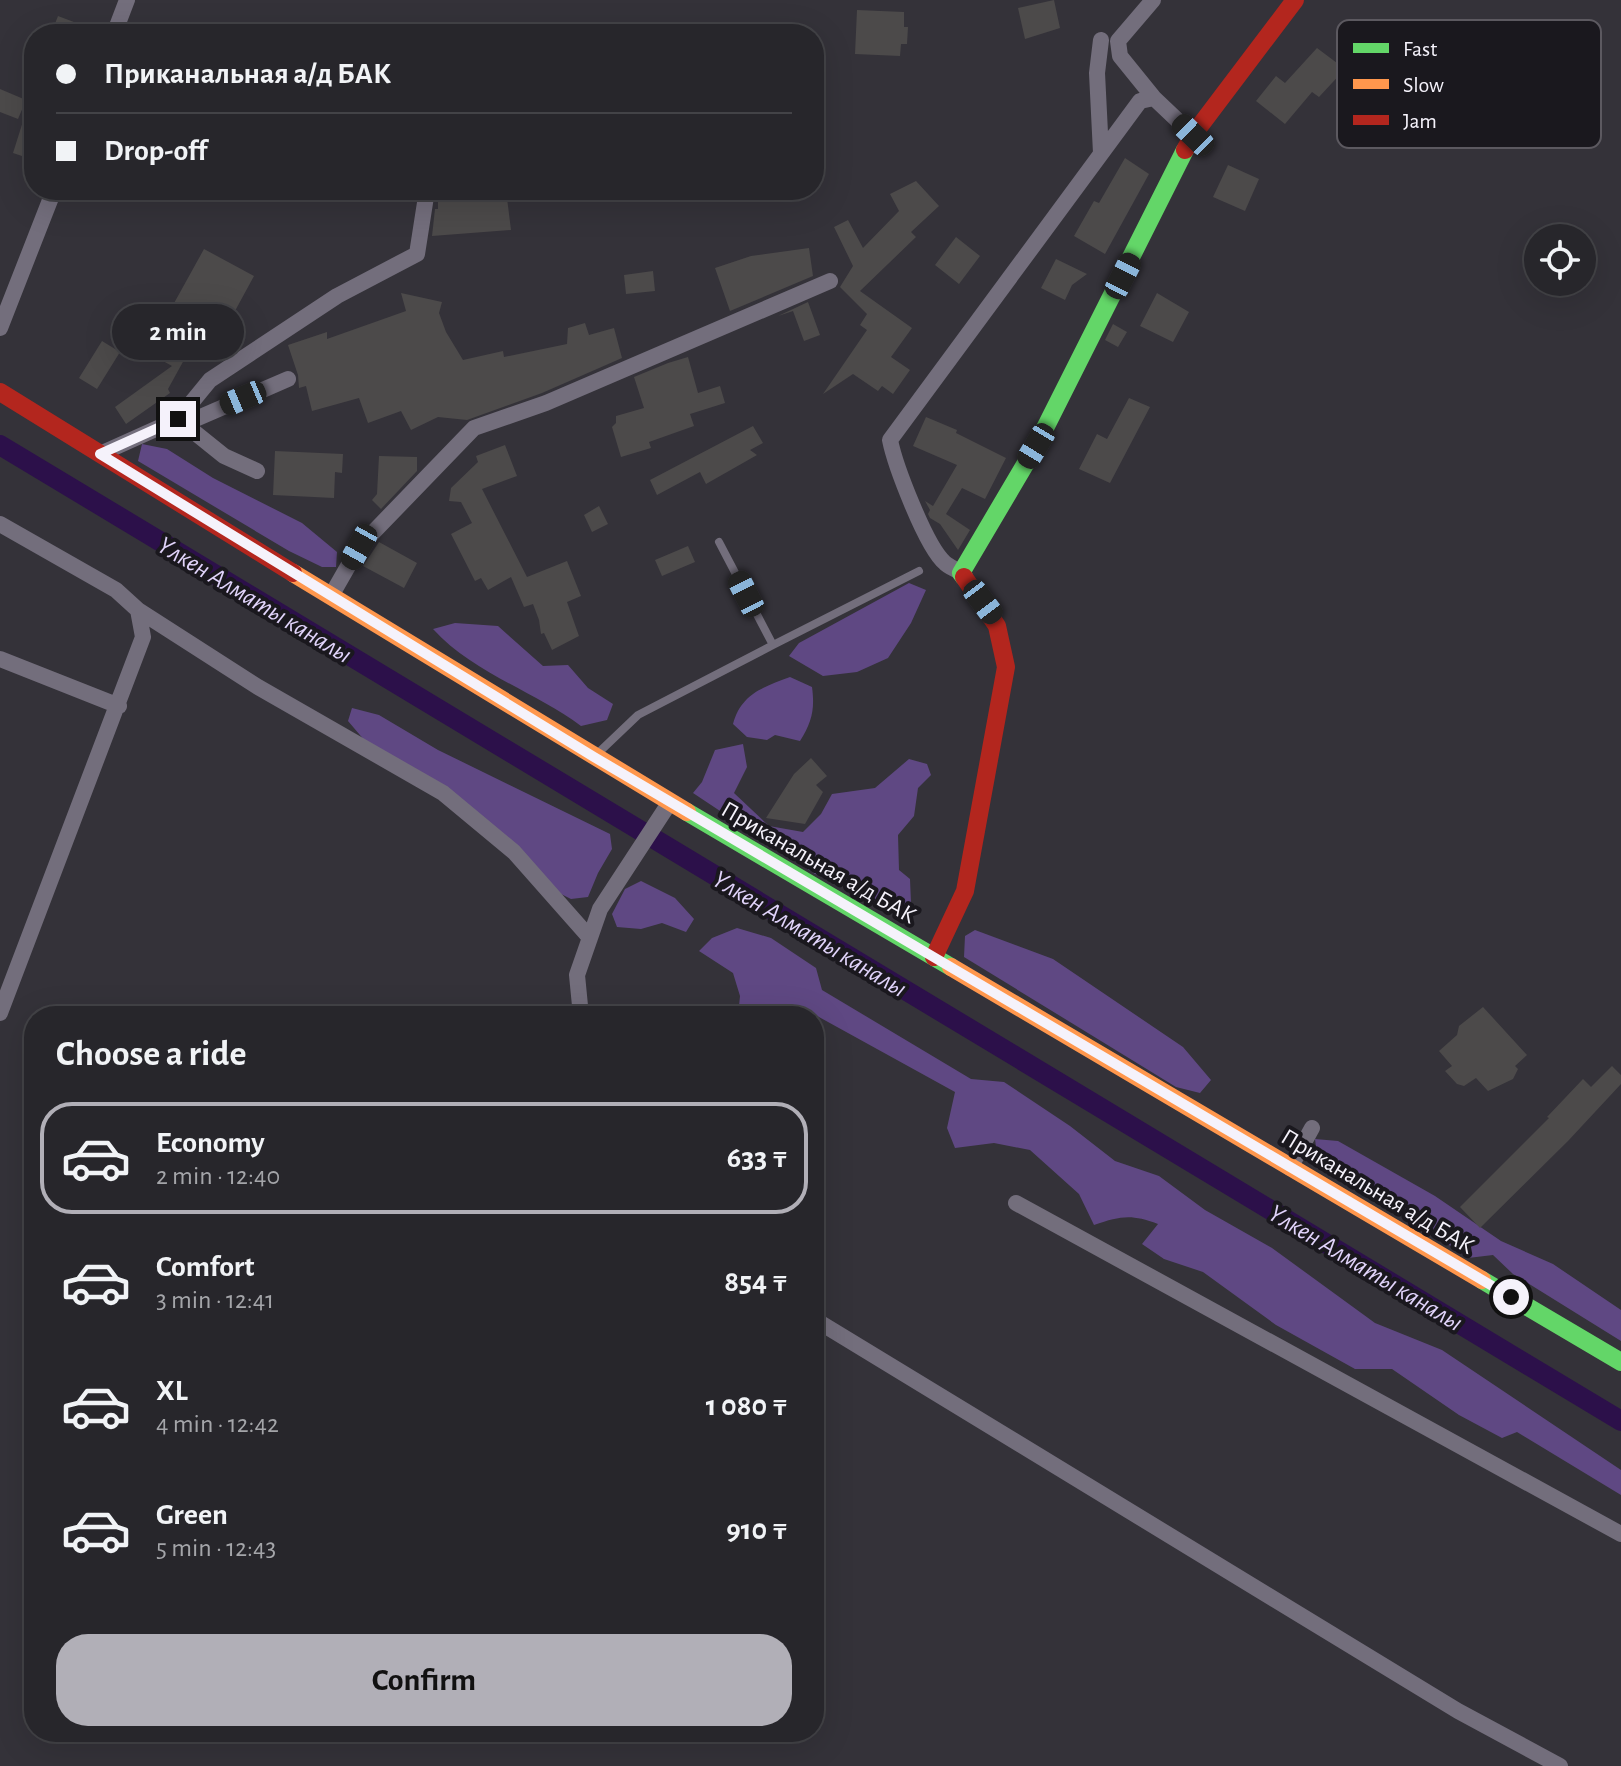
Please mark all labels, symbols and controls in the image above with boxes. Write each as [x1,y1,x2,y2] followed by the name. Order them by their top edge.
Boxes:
[1337,20,1601,148] legend
[1403,38,1437,60] text: Fast
[104,59,391,89] text: Приканальная а/д БАК
[1403,74,1444,96] text: Slow
[1167,110,1219,160] car
[1403,110,1437,132] text: Jam
[104,136,207,166] text: Drop-off
[1524,224,1596,296] map controls
[1524,224,1596,296] button: locate
[1101,249,1145,303] car
[112,303,244,359] callout: 2 min
[149,319,207,345] text: 2 min
[216,378,270,418] car
[160,401,196,437] route end
[1013,419,1059,473] car
[337,520,381,574] car
[153,532,356,668] water label: Үлкен Алматы каналы
[724,567,768,621] car
[959,576,1007,628] car
[717,797,920,928] street label: Приканальная а/д БАК
[708,866,911,1002] water label: Үлкен Алматы каналы
[56,1036,246,1072] text: Choose a ride
[60,1122,132,1194] icon: car
[1277,1125,1478,1259] street label: Приканальная а/д БАК
[156,1128,265,1158] text: Economy
[727,1143,788,1173] text: 633 ₸
[156,1163,280,1189] text: 2 min · 12:40
[1264,1200,1467,1336] water label: Үлкен Алматы каналы
[60,1246,132,1318] icon: car
[156,1252,255,1282] text: Comfort
[724,1267,788,1297] text: 854 ₸
[1493,1279,1529,1315] route start
[156,1287,274,1313] text: 3 min · 12:41
[60,1370,132,1442] icon: car
[156,1376,188,1406] text: XL
[706,1391,788,1421] text: 1 080 ₸
[156,1411,279,1437] text: 4 min · 12:42
[60,1494,132,1566] icon: car
[156,1500,228,1530] text: Green
[726,1515,788,1545] text: 910 ₸
[156,1535,276,1561] text: 5 min · 12:43
[56,1634,792,1726] button: Confirm

